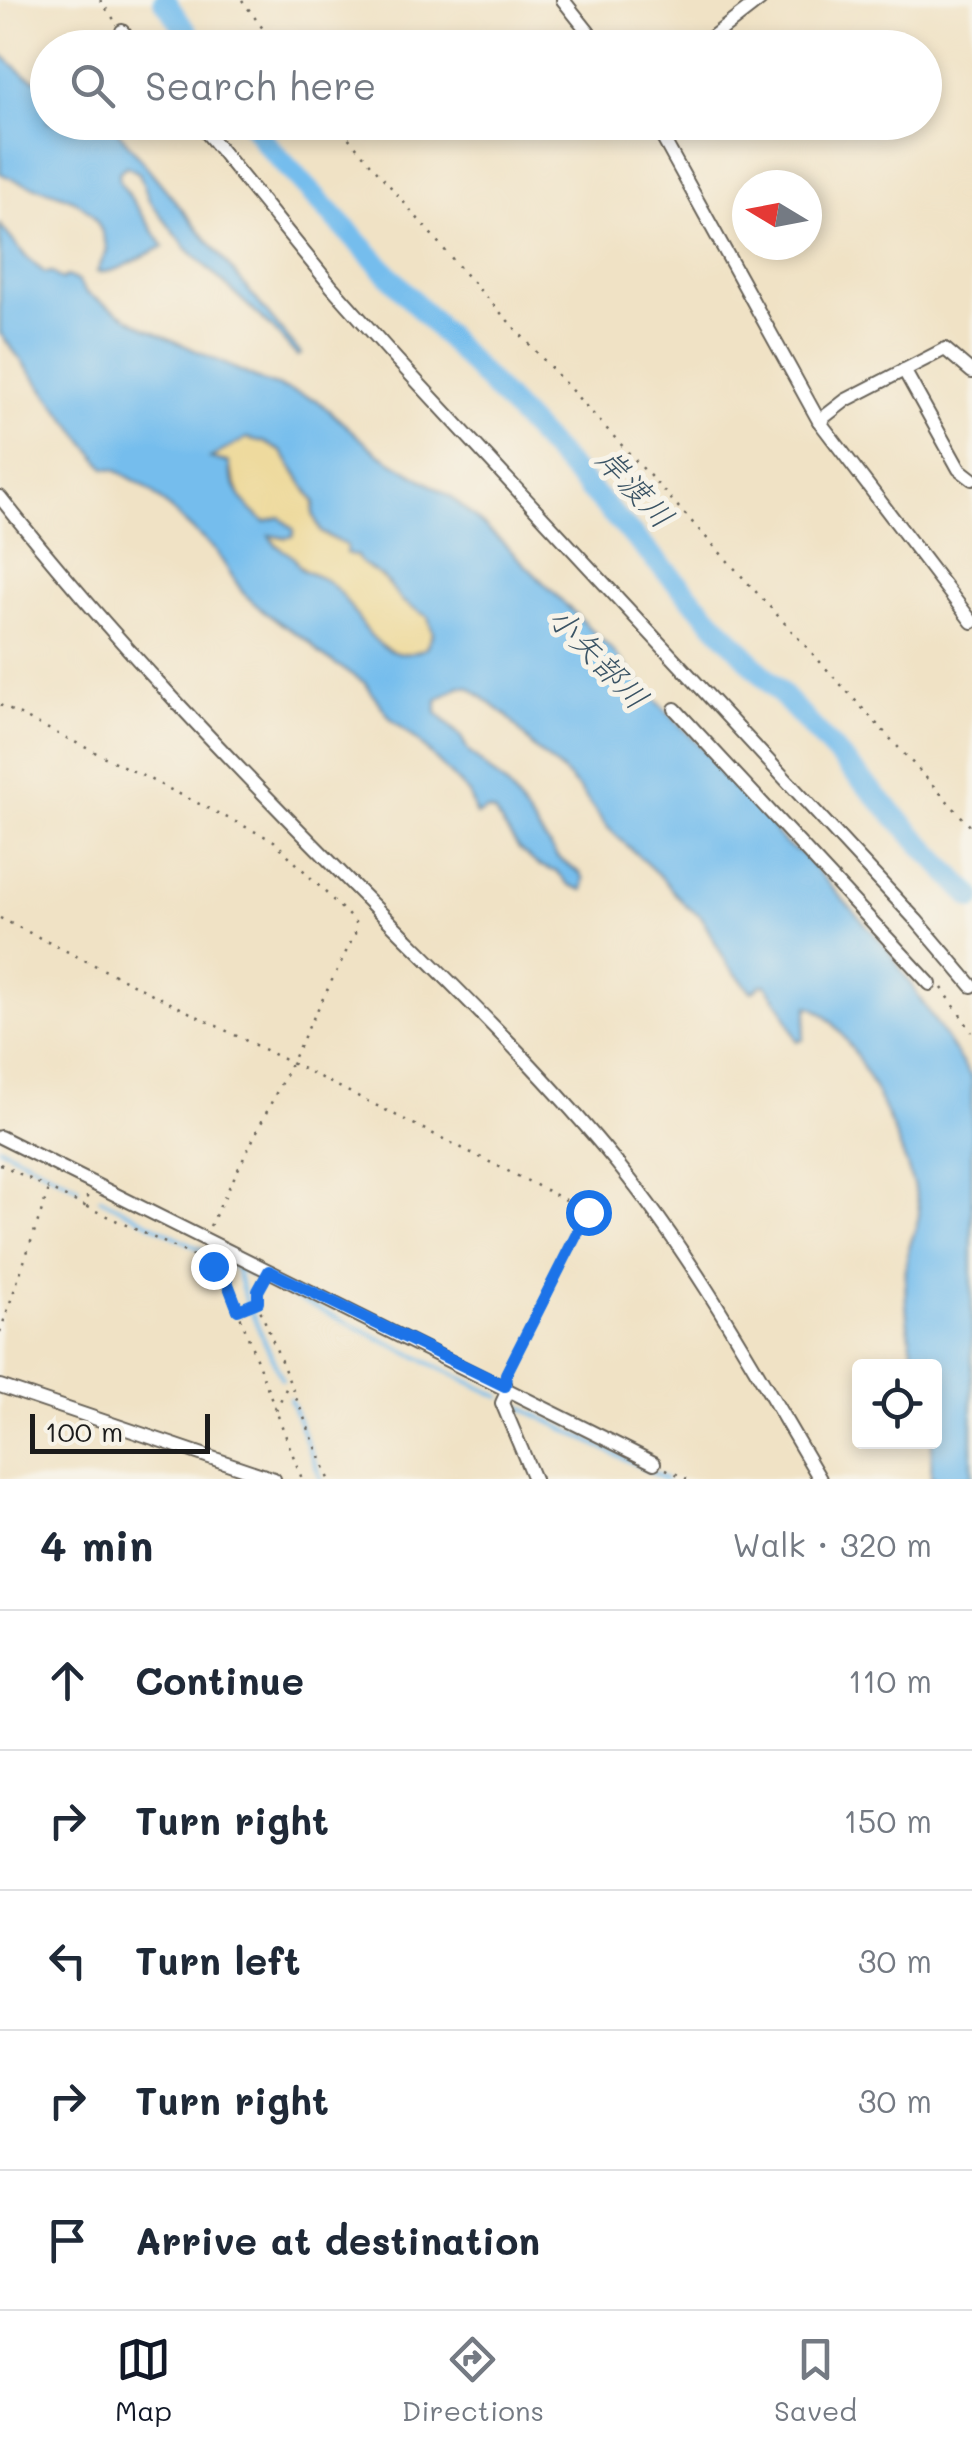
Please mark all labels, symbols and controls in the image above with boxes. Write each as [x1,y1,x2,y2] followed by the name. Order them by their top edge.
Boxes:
[30,30,942,140] search box
[65,58,120,113] icon: search
[145,60,376,110] text: Search here
[732,170,822,260] north arrow
[588,437,685,536] water label: 岸渡川
[540,596,659,717] water label: 小矢部川
[566,1190,612,1236] route start
[191,1244,237,1290] route end
[852,1359,942,1449] map controls
[852,1359,942,1449] button: locate
[30,1409,210,1454] scale bar
[45,1413,123,1449] text: 100 m
[40,1517,153,1572] text: 4 min
[732,1523,932,1565] text: Walk · 320 m
[40,1653,95,1708] icon: ahead
[135,1655,304,1705] text: Continue
[848,1659,932,1701] text: 110 m
[40,1793,95,1848] icon: right
[135,1795,329,1845] text: Turn right
[844,1799,932,1841] text: 150 m
[40,1933,95,1988] icon: left
[135,1935,301,1985] text: Turn left
[858,1939,932,1981] text: 30 m
[40,2073,95,2128] icon: right
[135,2075,329,2125] text: Turn right
[858,2079,932,2121] text: 30 m
[40,2213,95,2268] icon: arrive
[135,2215,540,2265] text: Arrive at destination
[115,2332,172,2428] tab: Map
[402,2332,544,2428] tab: Directions
[774,2332,857,2428] tab: Saved

